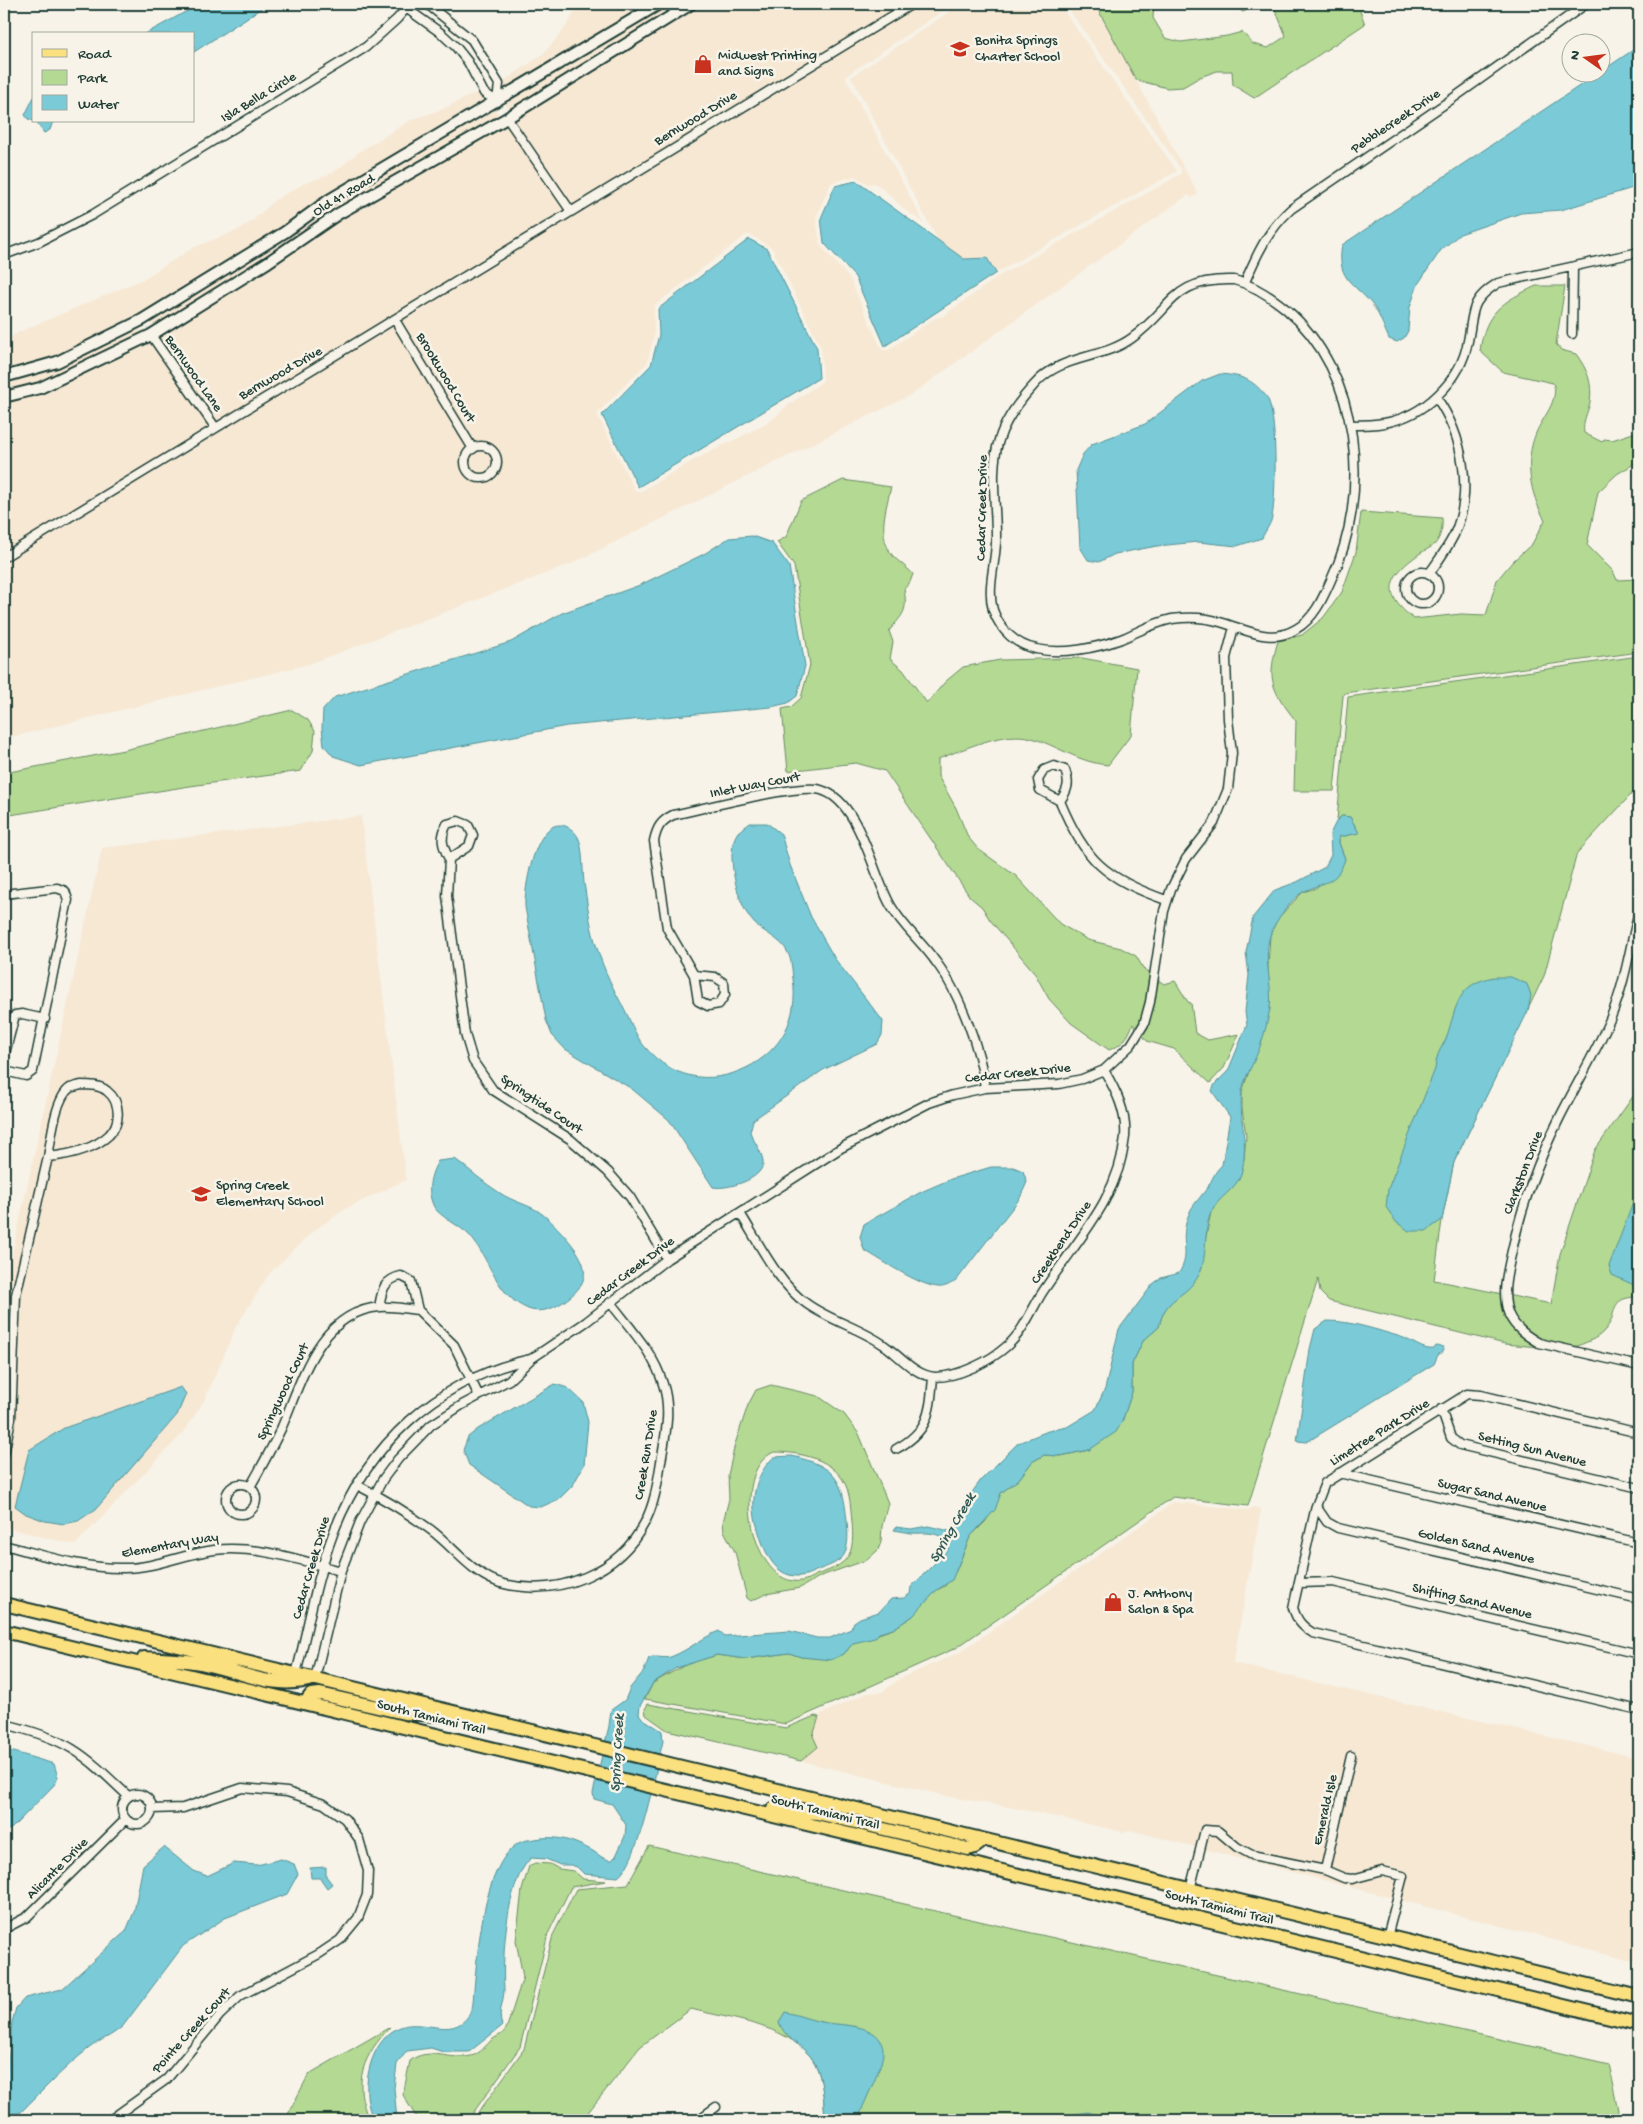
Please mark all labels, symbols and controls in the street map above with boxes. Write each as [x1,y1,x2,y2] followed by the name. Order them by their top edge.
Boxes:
[32,32,195,122] legend
[1560,32,1610,82] north arrow
[974,33,1060,66] place label: Bonita Springs Charter School
[949,38,971,60] school or university icon: Bonita Springs Charter School
[78,46,112,64] text: Road
[718,48,817,81] place label: Midwest Printing and Signs
[1566,49,1585,62] text: N
[692,53,714,75] shop icon: Midwest Printing and Signs
[218,68,300,127] street label: Isla Bella Circle
[77,70,108,88] text: Park
[1347,85,1445,159] street label: Pebblecreek Drive
[651,87,741,151] street label: Bernwood Drive
[78,96,120,114] text: Water
[310,170,380,221] street label: Old 41 Road
[411,329,479,427] street label: Brookwood Court
[160,332,226,416] street label: Bernwood Lane
[235,343,326,405] street label: Bernwood Drive
[974,454,992,561] street label: Cedar Creek Drive
[709,769,803,803] street label: Inlet Way Court
[964,1060,1072,1088] street label: Cedar Creek Drive
[497,1071,586,1139] street label: Springtide Court
[1500,1128,1548,1217] street label: Clarkston Drive
[216,1178,324,1211] place label: Spring Creek Elementary School
[190,1183,212,1205] school or university icon: Spring Creek Elementary School
[1028,1198,1096,1288] street label: Creekbend Drive
[584,1233,679,1311] street label: Cedar Creek Drive
[254,1340,314,1443] street label: Springwood Court
[1327,1395,1434,1470] street label: Limetree Park Drive
[631,1408,663,1501] street label: Creek Run Drive
[1476,1428,1589,1472] street label: Setting Sun Avenue
[1436,1475,1549,1517] street label: Sugar Sand Avenue
[926,1489,981,1566] water label: Spring Creek
[289,1514,335,1621] street label: Cedar Creek Drive
[1416,1525,1537,1569] street label: Golden Sand Avenue
[120,1529,220,1563] street label: Elementary Way
[1410,1580,1534,1624] street label: Shifting Sand Avenue
[1128,1586,1195,1619] place label: J. Anthony Salon & Spa
[1102,1591,1124,1613] shop icon: J. Anthony Salon & Spa
[375,1696,487,1740] street label: South Tamiami Trail
[607,1712,629,1792] water label: Spring Creek
[1310,1772,1343,1847] street label: Emerald Isle
[769,1791,881,1835] street label: South Tamiami Trail
[24,1834,93,1903] street label: Alicante Drive
[1163,1886,1275,1930] street label: South Tamiami Trail
[148,1984,236,2078] street label: Pointe Creek Court

